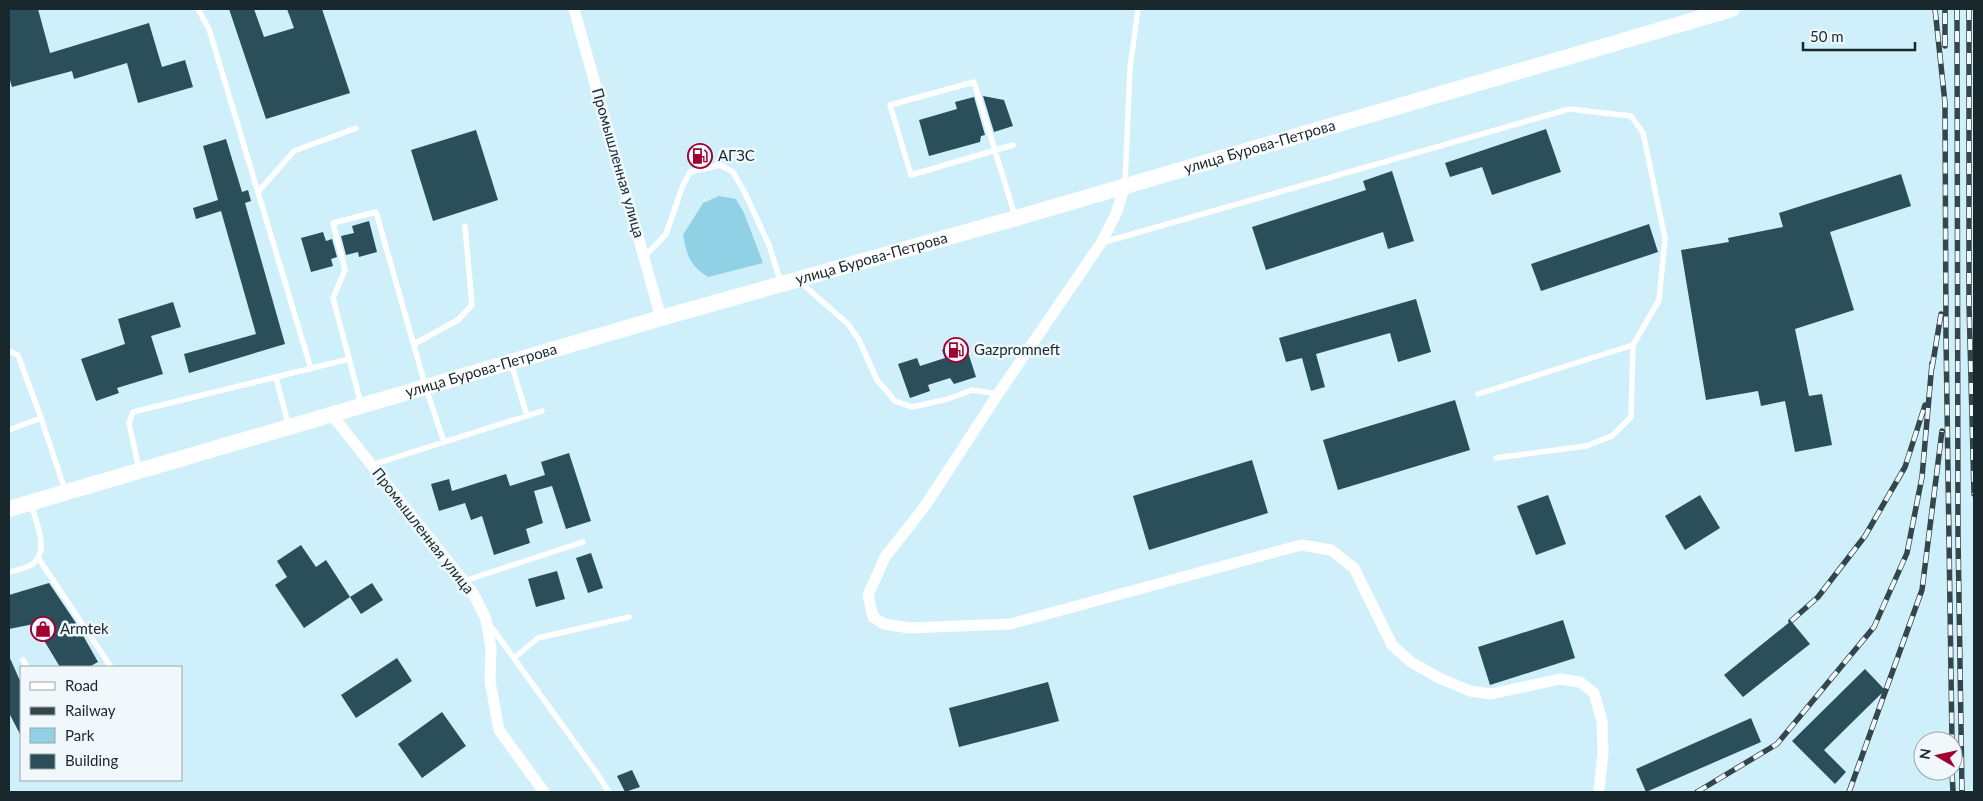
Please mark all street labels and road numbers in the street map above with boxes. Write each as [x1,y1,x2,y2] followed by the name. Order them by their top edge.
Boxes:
[589,86,649,240] street label: Промышленная улица
[1181,115,1337,177] street label: улица Бурова-Петрова
[793,228,949,288] street label: улица Бурова-Петрова
[403,339,559,400] street label: улица Бурова-Петрова
[369,464,479,597] street label: Промышленная улица

